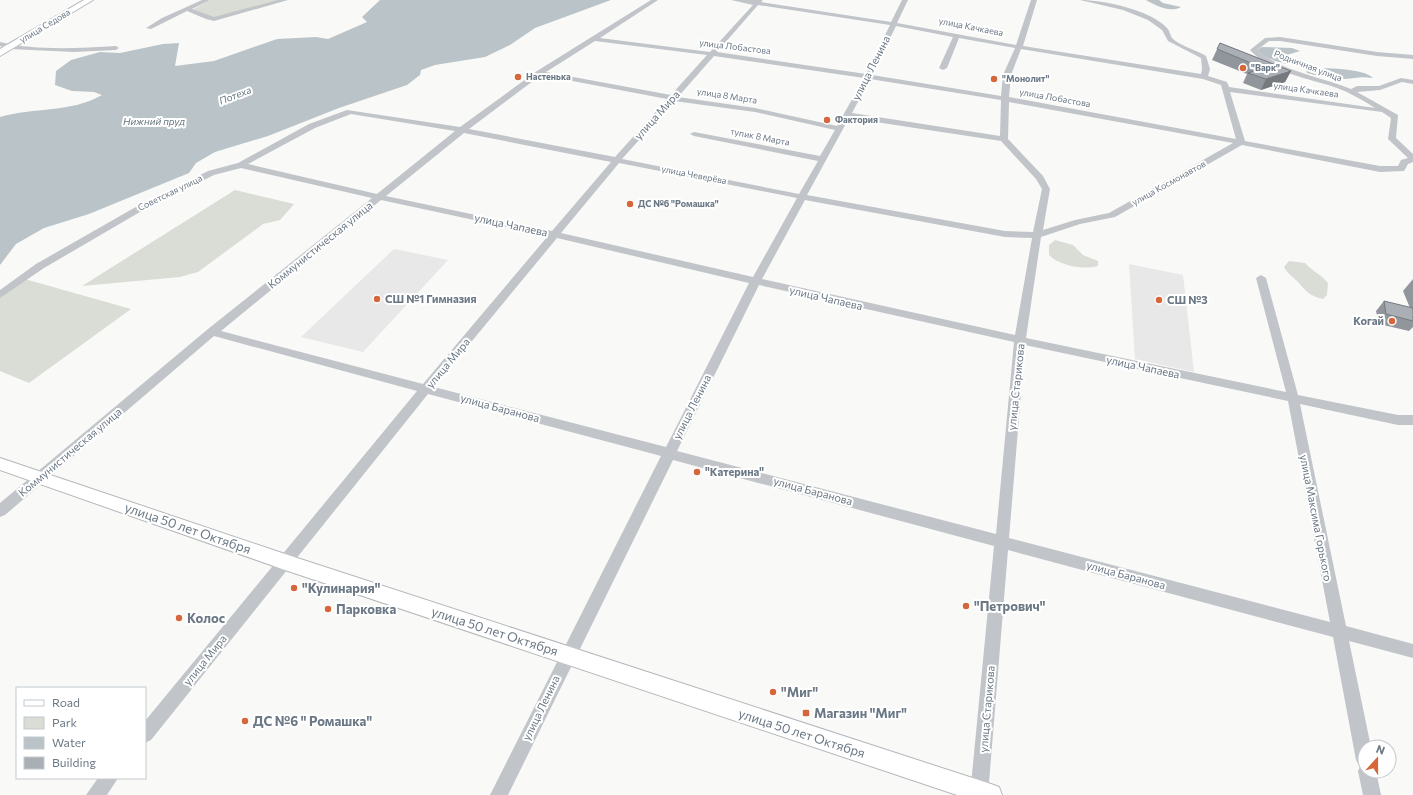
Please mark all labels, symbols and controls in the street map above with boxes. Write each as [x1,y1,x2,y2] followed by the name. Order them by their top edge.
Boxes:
[17,6,72,45] street label: улица Седова
[938,15,1005,38] street label: улица Качкаева
[849,33,892,102] street label: улица Ленина
[699,37,772,56] street label: улица Лобастова
[1273,47,1344,84] street label: Родничная улица
[1251,62,1280,73] place label: "Варк"
[1238,63,1248,73] marker: "Варк"
[526,71,571,82] place label: Настенька
[513,72,523,82] marker: Настенька
[1002,73,1049,84] place label: "Монолит"
[989,74,999,84] marker: "Монолит"
[1273,80,1340,100] street label: улица Качкаева
[217,83,253,107] water label: Потеха
[696,85,758,106] street label: улица 8 Марта
[1019,86,1092,109] street label: улица Лобастова
[631,88,682,142] street label: улица Мира
[835,114,878,125] place label: Фактория
[123,115,185,127] water label: Нижний пруд
[822,115,832,125] marker: Фактория
[729,125,791,148] street label: тупик 8 Марта
[1130,158,1208,207] street label: улица Космонавтов
[661,163,728,186] street label: улица Чеверёва
[136,172,204,213] street label: Советская улица
[265,198,375,291] street label: Коммунистическая улица
[638,198,719,209] place label: ДС №6 "Ромашка"
[625,199,635,209] marker: ДС №6 "Ромашка"
[473,210,549,239] street label: улица Чапаева
[788,283,864,312] street label: улица Чапаева
[385,292,477,305] place label: СШ №1 Гимназия
[1167,293,1208,306] place label: СШ №3
[372,294,382,304] marker: СШ №1 Гимназия
[1154,295,1164,305] marker: СШ №3
[1353,314,1384,327] place label: Когай
[1387,316,1397,326] marker: Когай
[423,335,472,390] street label: улица Мира
[1004,343,1027,431] street label: улица Старикова
[1105,352,1181,381] street label: улица Чапаева
[670,372,713,441] street label: улица Ленина
[459,391,541,424] street label: улица Баранова
[15,405,124,499] street label: Коммунистическая улица
[1298,453,1335,583] street label: улица Максима Горького
[705,465,764,478] place label: "Катерина"
[692,467,702,477] marker: "Катерина"
[772,474,854,507] street label: улица Баранова
[123,499,253,557] street label: улица 50 лет Октября
[1085,558,1167,591] street label: улица Баранова
[302,580,381,596] place label: "Кулинария"
[289,583,299,593] marker: "Кулинария"
[974,598,1046,614] place label: "Петрович"
[336,601,397,617] place label: Парковка
[961,601,971,611] marker: "Петрович"
[430,603,560,659] street label: улица 50 лет Октября
[323,604,333,614] marker: Парковка
[187,610,225,626] place label: Колос
[174,613,184,623] marker: Колос
[180,632,229,688] street label: улица Мира
[976,665,997,753] street label: улица Старикова
[519,673,562,742] street label: улица Ленина
[781,684,819,700] place label: "Миг"
[16,687,146,779] legend
[768,687,778,697] marker: "Миг"
[52,695,80,709] text: Road
[737,705,867,761] street label: улица 50 лет Октября
[814,705,907,721] place label: Магазин "Миг"
[801,708,811,718] marker: Магазин "Миг"
[253,713,372,729] place label: ДС №6 " Ромашка"
[52,715,78,729] text: Park
[240,716,250,726] marker: ДС №6 " Ромашка"
[52,735,86,749] text: Water
[1357,739,1397,779] north arrow
[1375,742,1387,757] text: N
[52,755,96,769] text: Building

